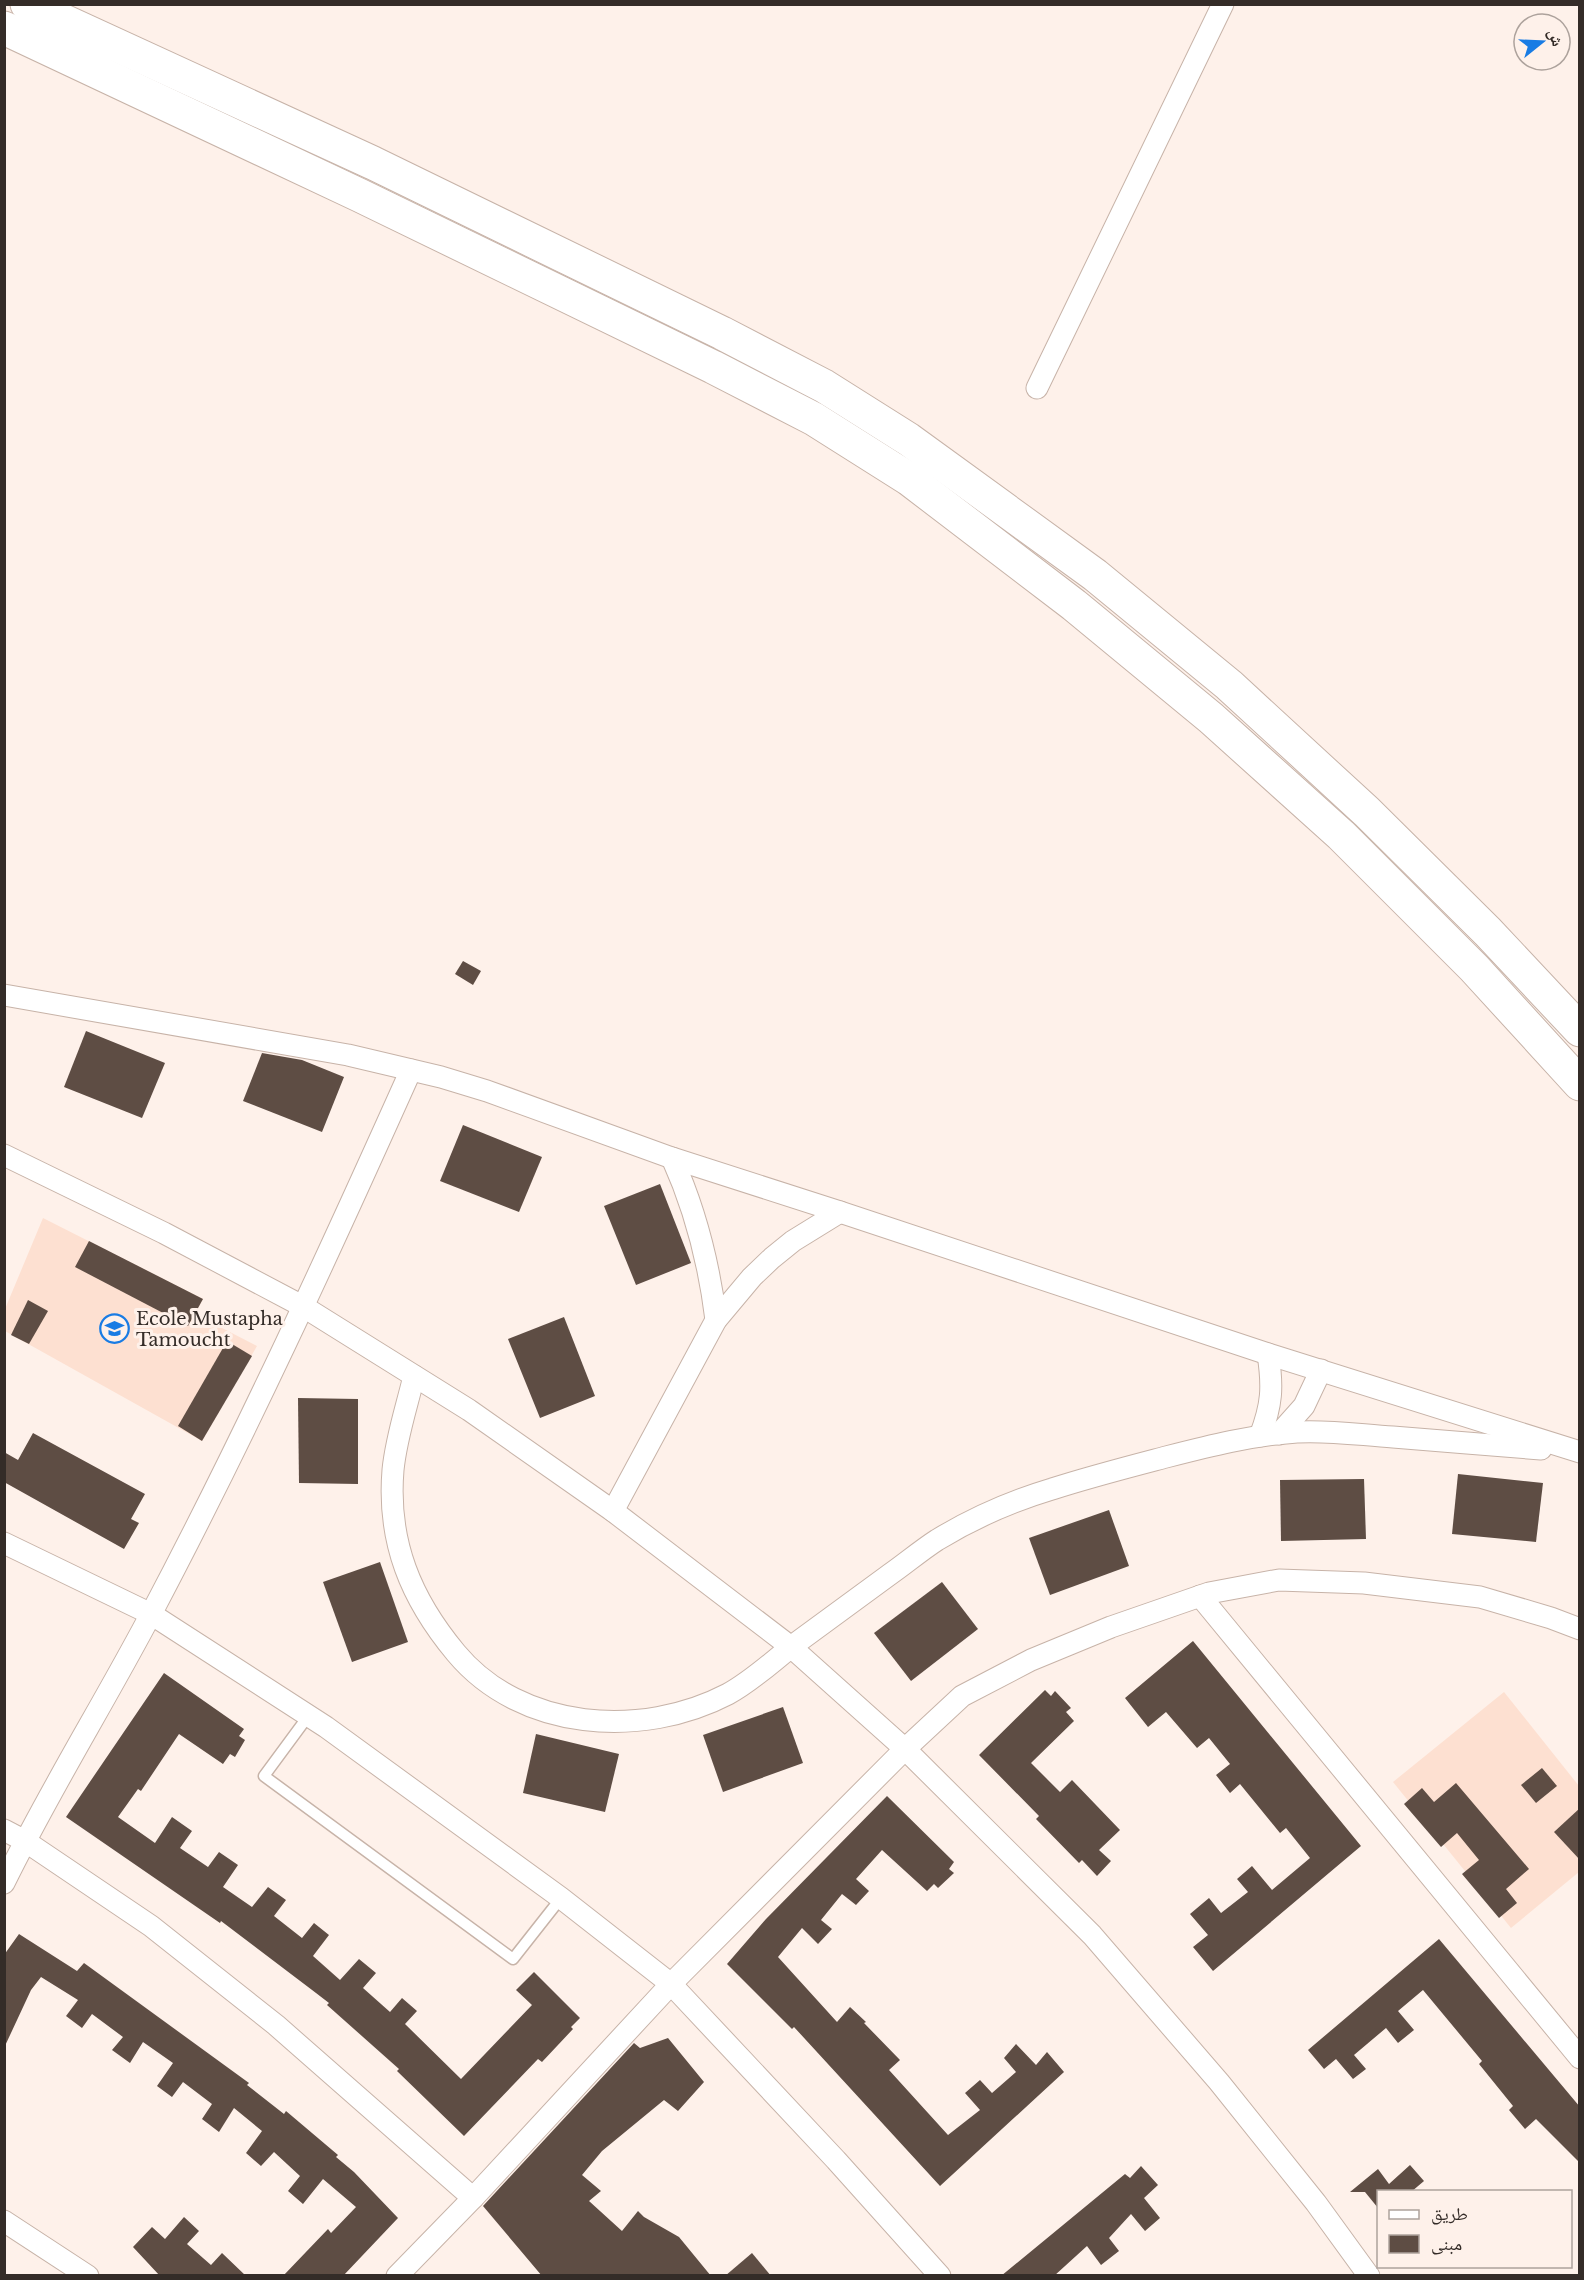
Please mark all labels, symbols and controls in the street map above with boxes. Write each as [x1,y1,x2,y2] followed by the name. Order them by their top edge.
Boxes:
[1512,12,1572,72] north arrow
[1544,26,1568,49] text: ش
[136,1308,283,1351] place label: Ecole Mustapha Tamoucht
[99,1313,131,1345] school or university icon: Ecole Mustapha Tamoucht
[1377,2190,1572,2268] legend
[1431,2203,1468,2225] text: طريق
[1431,2233,1462,2255] text: مبنى

